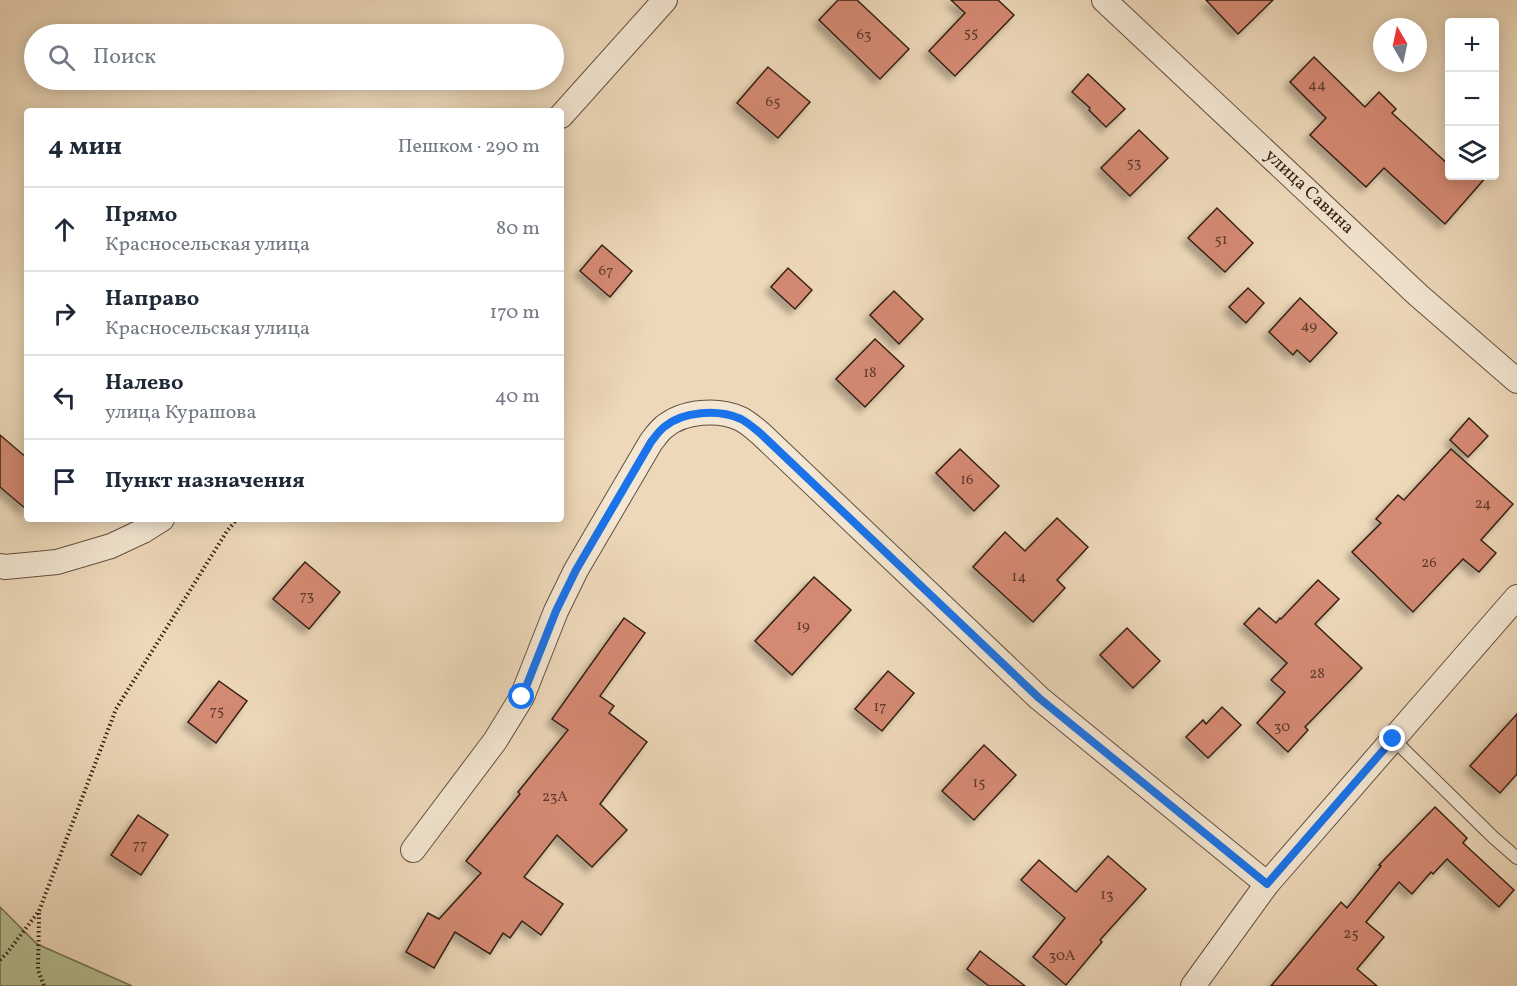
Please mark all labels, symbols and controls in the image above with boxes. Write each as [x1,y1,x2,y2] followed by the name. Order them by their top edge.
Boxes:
[1373,18,1427,72] north arrow
[1445,18,1499,180] map controls
[1445,18,1499,72] button: +
[964,23,978,44] house number: 55
[24,24,564,90] search box
[856,25,872,46] house number: 63
[45,41,78,74] icon: search
[93,42,156,73] text: Поиск
[1445,72,1499,126] button: −
[1308,75,1326,96] house number: 44
[766,92,780,113] house number: 65
[1445,126,1499,180] button: layers
[48,129,122,165] text: 4 мин
[398,133,540,161] text: Пешком · 290 m
[1259,144,1359,240] street label: улица Савина
[1127,153,1141,174] house number: 53
[105,200,177,231] text: Прямо
[48,213,81,246] icon: ahead
[496,215,540,243] text: 80 m
[1214,230,1228,251] house number: 51
[105,231,310,259] text: Красносельская улица
[599,261,613,282] house number: 67
[105,284,199,315] text: Направо
[48,297,81,330] icon: right
[490,299,540,327] text: 170 m
[105,315,310,343] text: Красносельская улица
[1301,316,1317,337] house number: 49
[863,363,877,384] house number: 18
[105,368,184,399] text: Налево
[48,381,81,414] icon: left
[495,383,540,411] text: 40 m
[105,399,256,427] text: улица Курашова
[48,465,81,498] icon: arrive
[105,466,305,497] text: Пункт назначения
[960,470,974,491] house number: 16
[1475,494,1491,515] house number: 24
[1421,553,1437,574] house number: 26
[1012,567,1026,588] house number: 14
[300,586,314,607] house number: 73
[796,616,810,637] house number: 19
[1309,664,1325,685] house number: 28
[508,683,534,709] route start
[873,697,887,718] house number: 17
[210,701,224,722] house number: 75
[1274,717,1290,738] house number: 30
[1379,725,1405,751] route end
[972,773,986,794] house number: 15
[542,787,568,808] house number: 23А
[133,835,147,856] house number: 77
[1100,885,1114,906] house number: 13
[1343,924,1359,945] house number: 25
[1049,946,1076,967] house number: 30А

